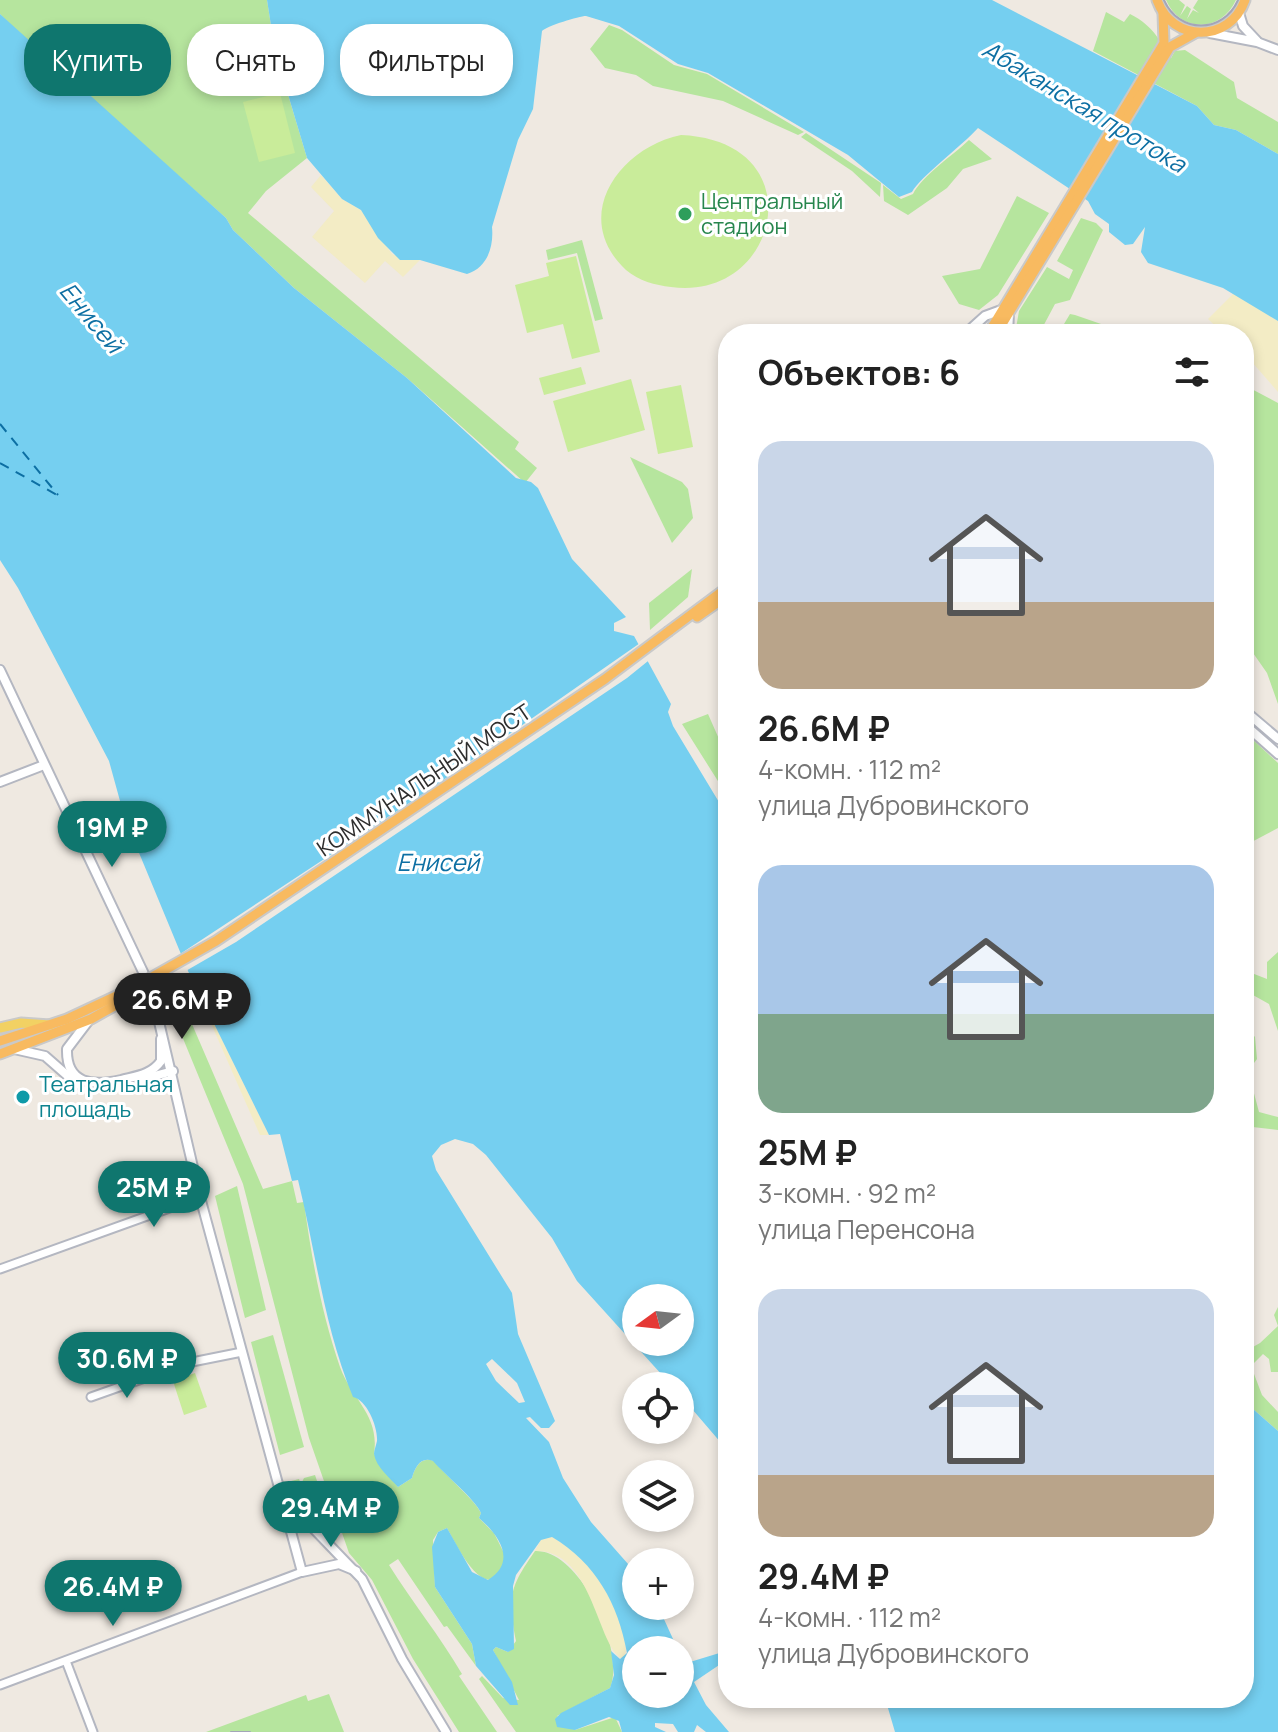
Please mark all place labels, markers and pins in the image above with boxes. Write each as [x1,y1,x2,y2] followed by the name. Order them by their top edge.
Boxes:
[701,186,843,241] place label: Центральный стадион
[676,205,694,223] marker: Центральный стадион
[56,801,168,869] pin: 19M ₽
[108,973,256,1041] pin: 26.6M ₽
[39,1069,173,1124] place label: Театральная площадь
[14,1088,32,1106] marker: Театральная площадь
[98,1161,210,1229] pin: 25M ₽
[53,1332,201,1400] pin: 30.6M ₽
[257,1481,405,1549] pin: 29.4M ₽
[39,1560,187,1628] pin: 26.4M ₽

